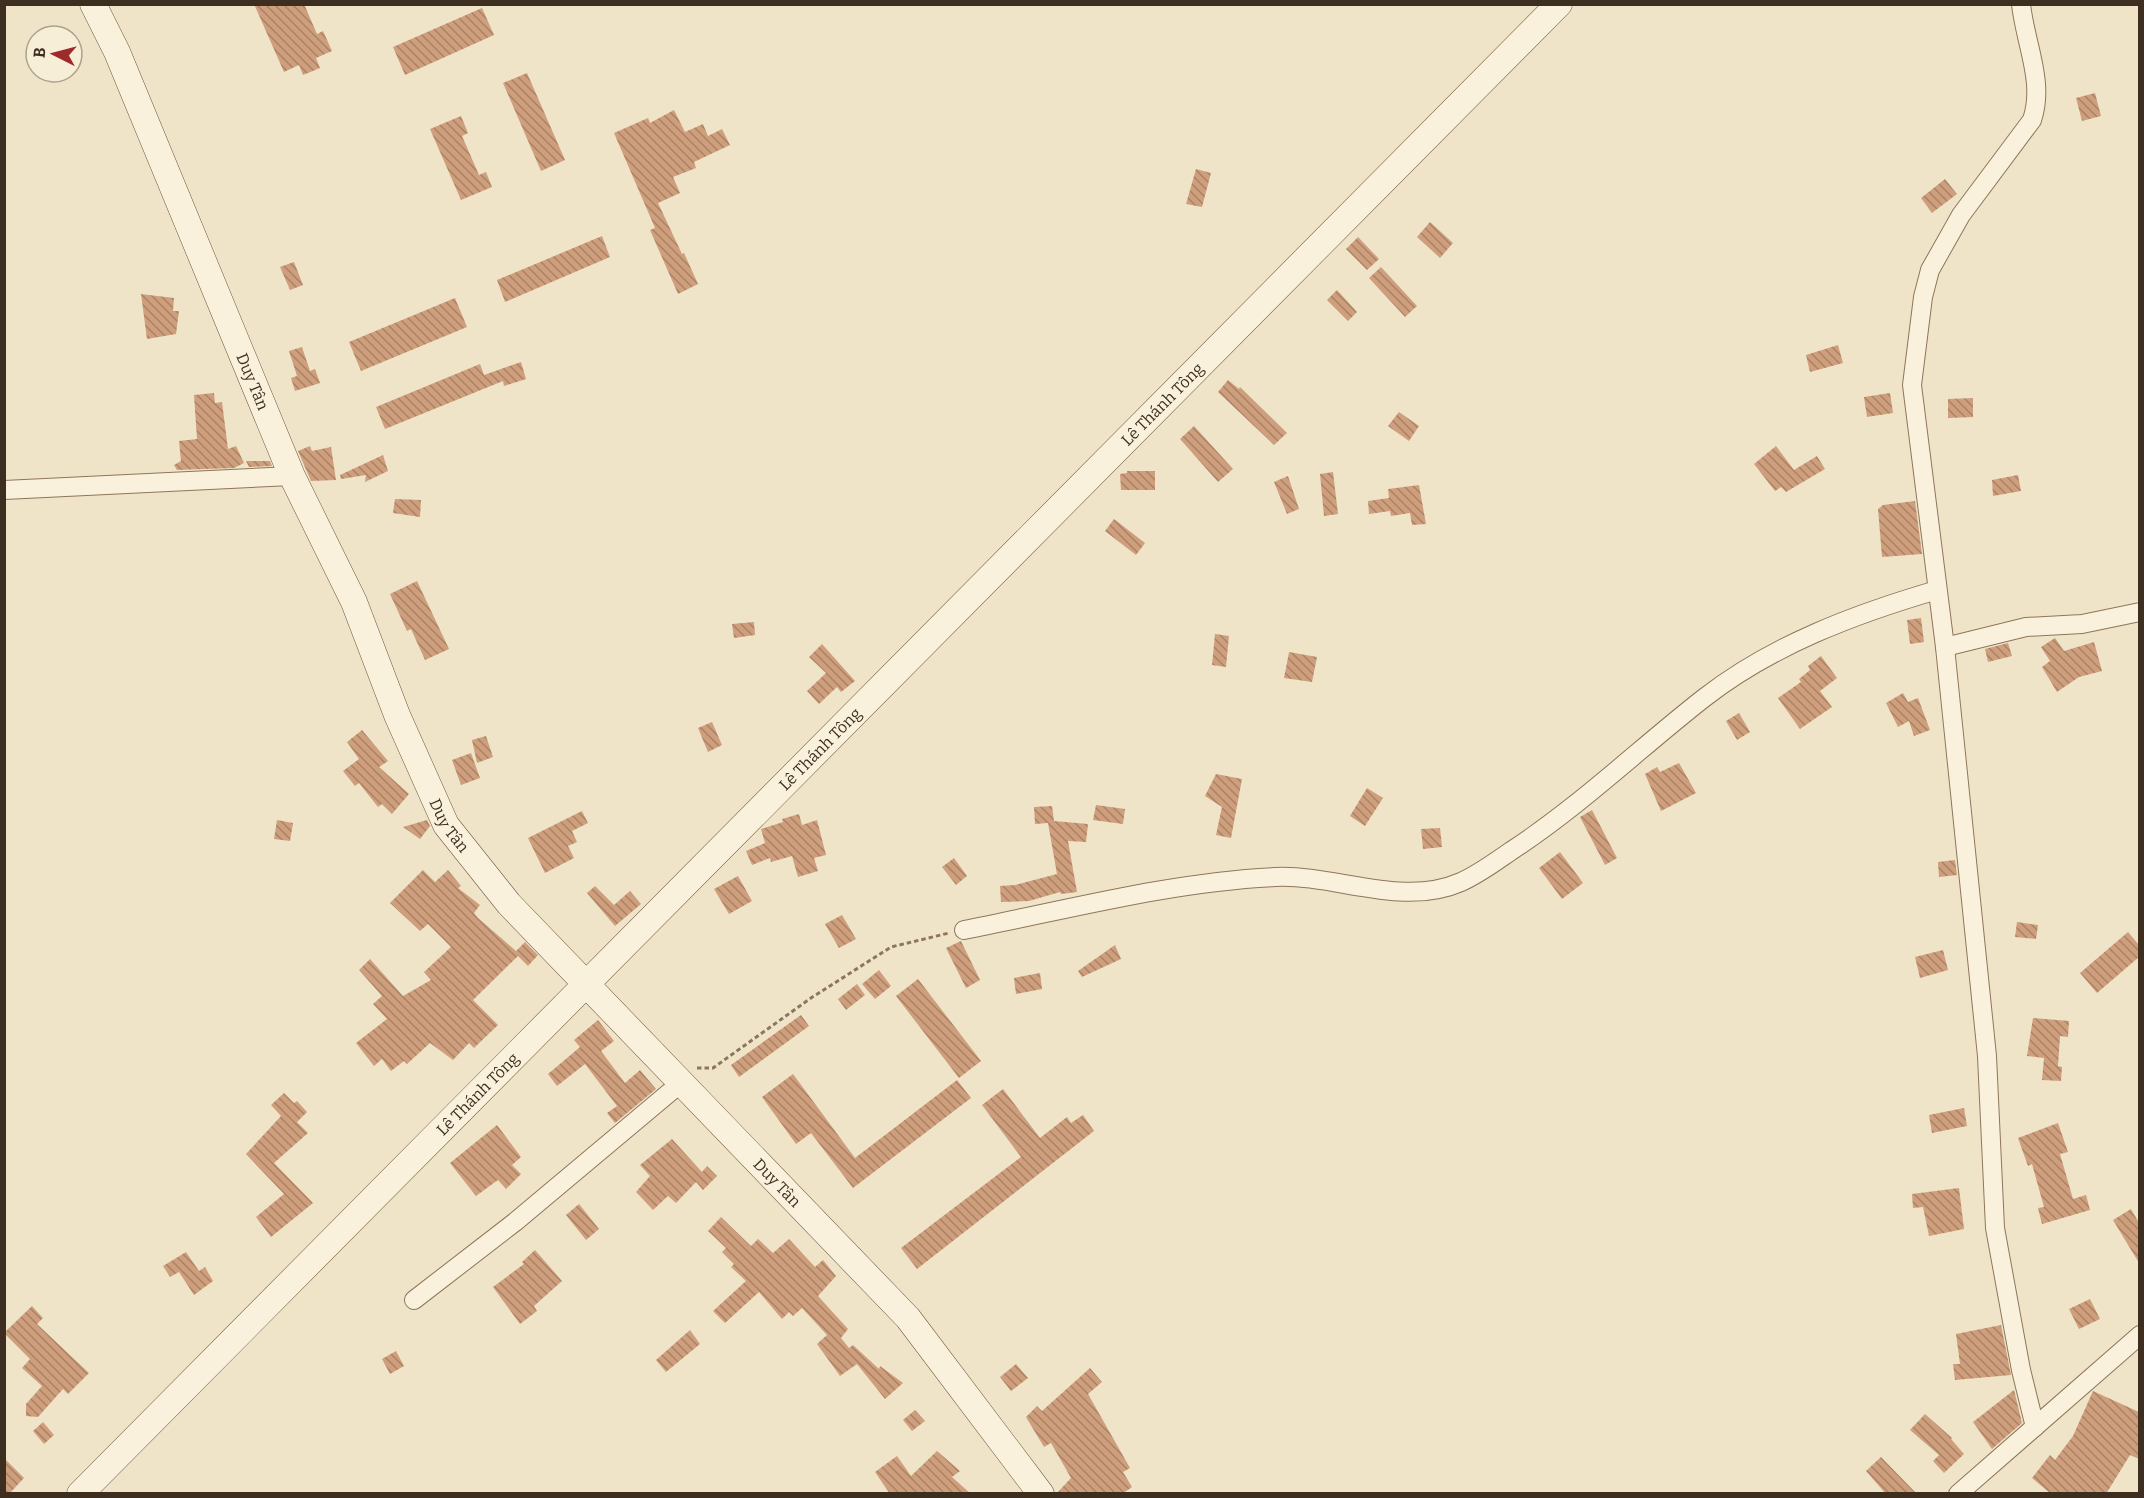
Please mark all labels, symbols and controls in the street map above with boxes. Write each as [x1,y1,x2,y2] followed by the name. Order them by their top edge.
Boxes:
[24,24,84,84] north arrow
[30,46,50,59] text: B
[233,350,273,413] street label: Duy Tân
[1117,359,1207,449] street label: Lê Thánh Tông
[775,703,865,794] street label: Lê Thánh Tông
[426,795,473,856] street label: Duy Tân
[432,1048,522,1139] street label: Lê Thánh Tông
[750,1154,805,1211] street label: Duy Tân

